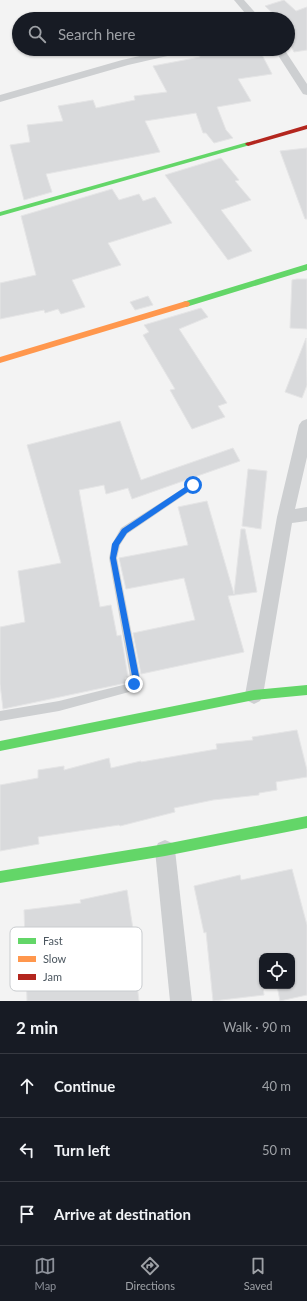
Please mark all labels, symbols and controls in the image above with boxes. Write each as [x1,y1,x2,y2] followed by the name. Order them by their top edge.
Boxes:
[12,12,295,56] search box
[26,23,48,45] icon: search
[58,25,135,43] text: Search here
[184,476,202,494] route start
[125,675,143,693] route end
[10,927,142,991] legend
[43,934,63,947] text: Fast
[43,952,67,965] text: Slow
[259,953,295,989] map controls
[259,953,295,989] button: locate
[43,970,62,983] text: Jam
[16,1017,58,1038] text: 2 min
[223,1019,291,1035] text: Walk · 90 m
[16,1075,38,1097] icon: ahead
[54,1077,115,1095] text: Continue
[262,1078,291,1094] text: 40 m
[16,1139,38,1161] icon: left
[54,1141,110,1159] text: Turn left
[262,1142,291,1158] text: 50 m
[16,1203,38,1225] icon: arrive
[54,1205,191,1223] text: Arrive at destination
[34,1255,56,1292] tab: Map
[125,1255,175,1292] tab: Directions
[244,1255,273,1292] tab: Saved

